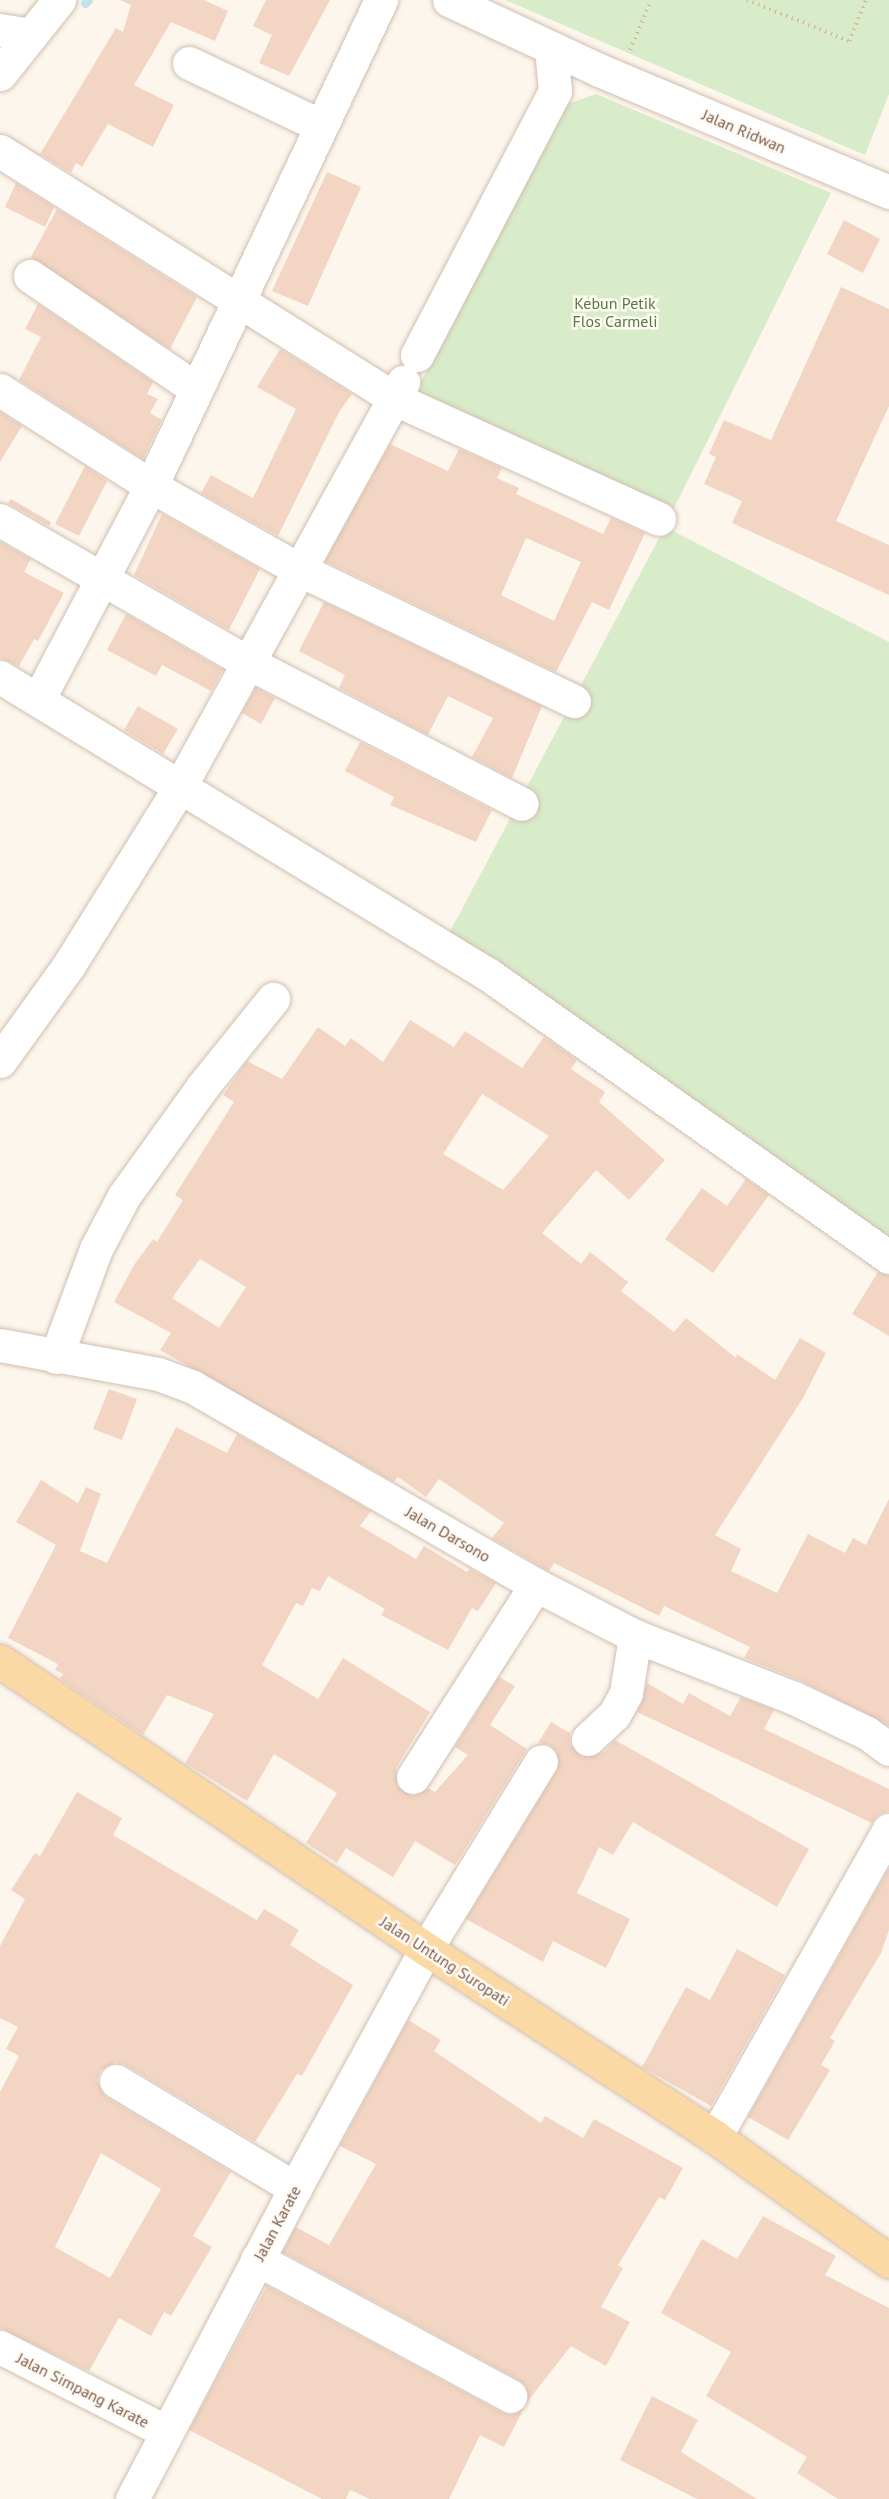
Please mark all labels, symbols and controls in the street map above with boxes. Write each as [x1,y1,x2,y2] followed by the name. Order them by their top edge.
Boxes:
[699,105,789,157] street label: Jalan Ridwan
[573,293,657,331] park label: Kebun Petik Flos Carmeli
[402,1502,494,1566] street label: Jalan Darsono
[377,1912,513,2010] street label: Jalan Untung Suropati
[249,2182,305,2264] street label: Jalan Karate
[14,2348,152,2432] street label: Jalan Simpang Karate

